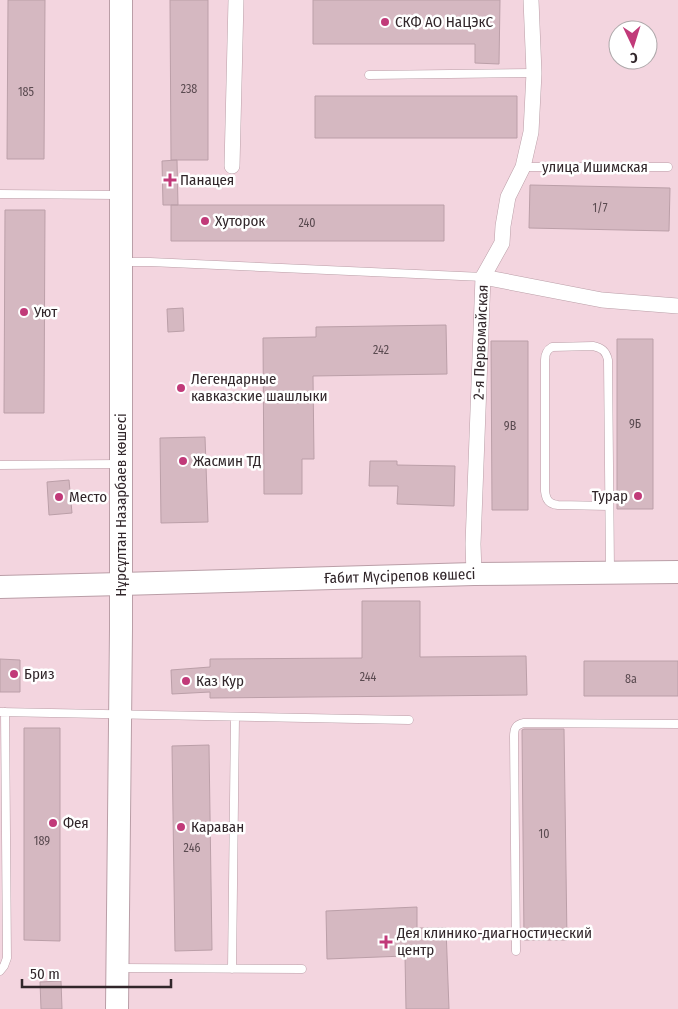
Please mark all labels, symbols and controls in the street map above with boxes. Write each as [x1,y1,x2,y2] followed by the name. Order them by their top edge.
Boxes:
[395,13,493,31] place label: СКФ АО НаЦЭкС
[379,16,391,28] marker: СКФ АО НаЦЭкС
[608,20,658,70] north arrow
[629,49,638,66] text: С
[181,82,197,96] house number: 238
[18,85,35,99] house number: 185
[542,158,648,176] street label: улица Ишимская
[180,171,234,189] place label: Панацея
[164,174,176,186] marker: Панацея
[592,201,608,215] house number: 1/7
[215,212,265,230] place label: Хуторок
[199,215,211,227] marker: Хуторок
[298,216,316,230] house number: 240
[469,284,492,400] street label: 2-я Первомайская
[33,303,58,321] place label: Уют
[18,306,30,318] marker: Уют
[373,343,389,357] house number: 242
[191,370,328,405] place label: Легендарные кавказские шашлыки
[175,382,187,394] marker: Легендарные кавказские шашлыки
[112,413,130,597] street label: Нұрсұлтан Назарбаев көшесі
[629,417,641,431] house number: 9Б
[504,419,517,433] house number: 9В
[193,452,261,470] place label: Жасмин ТД
[177,455,189,467] marker: Жасмин ТД
[592,487,628,505] place label: Турар
[69,488,107,506] place label: Место
[632,490,644,502] marker: Турар
[53,491,65,503] marker: Место
[324,565,476,587] street label: Ғабит Мүсірепов көшесі
[24,665,55,683] place label: Бриз
[8,668,20,680] marker: Бриз
[360,670,377,684] house number: 244
[196,672,244,690] place label: Каз Кур
[625,672,637,686] house number: 8а
[180,675,192,687] marker: Каз Кур
[63,814,89,832] place label: Фея
[47,817,59,829] marker: Фея
[191,818,244,836] place label: Караван
[175,821,187,833] marker: Караван
[539,827,549,841] house number: 10
[34,834,50,848] house number: 189
[184,841,200,855] house number: 246
[396,924,592,959] place label: Дея клинико-диагностический центр
[379,935,393,949] marker: Дея клинико-диагностический центр
[22,956,171,988] scale bar
[30,965,60,983] text: 50 m

